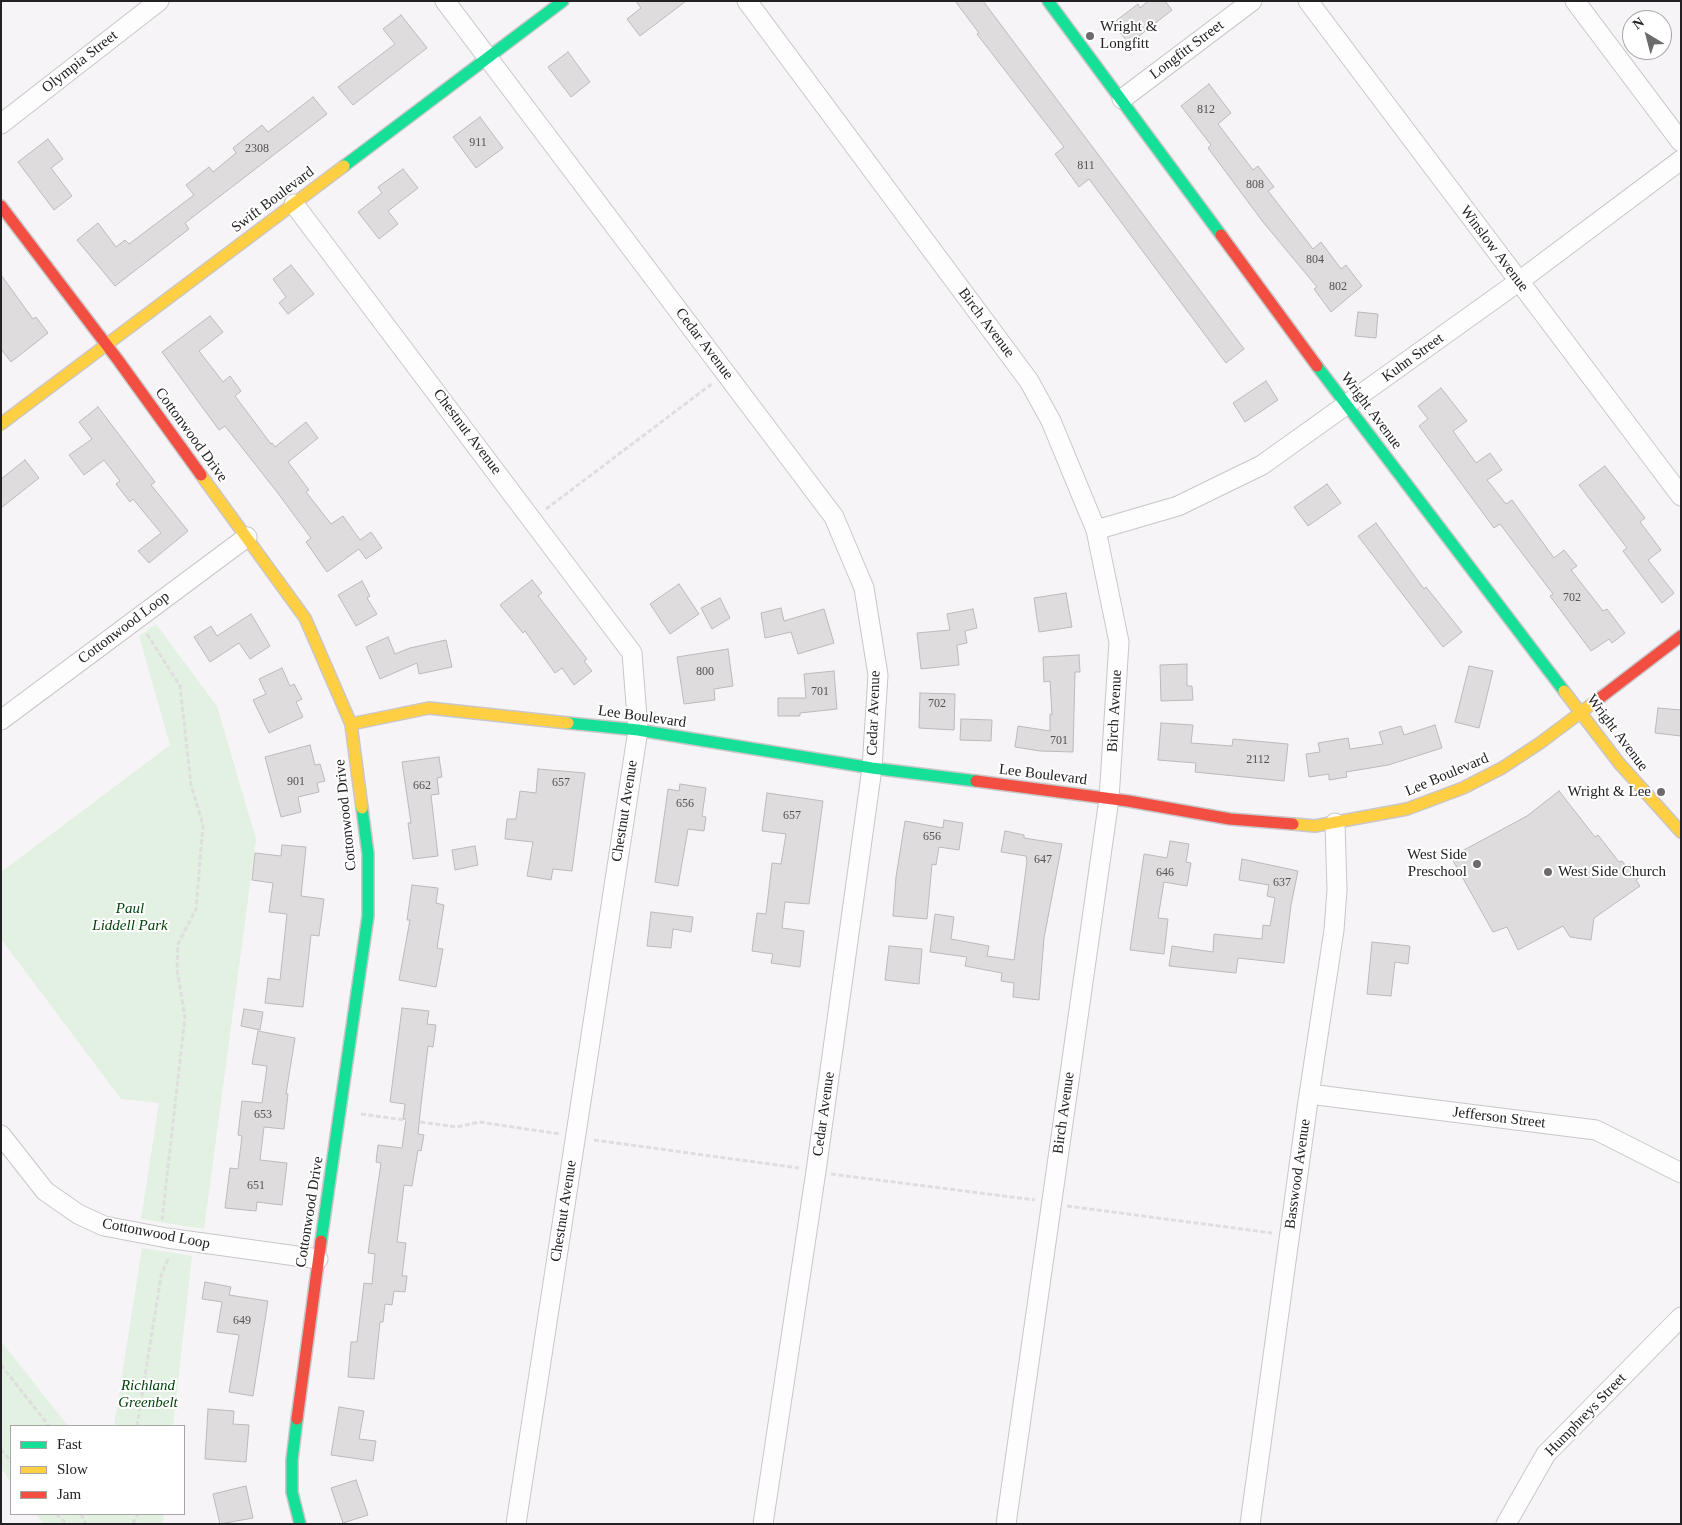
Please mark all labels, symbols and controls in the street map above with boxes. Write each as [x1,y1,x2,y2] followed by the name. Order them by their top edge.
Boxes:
[1622,10,1672,60] north arrow
[1630,14,1647,32] text: N
[1146,16,1228,84] street label: Longfitt Street
[1100,18,1157,53] place label: Wright & Longfitt
[39,27,121,97] street label: Olympia Street
[1084,30,1096,42] marker: Wright & Longfitt
[1197,103,1215,117] house number: 812
[469,136,487,150] house number: 911
[245,142,269,156] house number: 2308
[1077,159,1095,173] house number: 811
[228,163,318,237] street label: Swift Boulevard
[1246,178,1264,192] house number: 808
[1456,203,1532,295] street label: Winslow Avenue
[1306,253,1324,267] house number: 804
[1329,280,1347,294] house number: 802
[954,285,1018,361] street label: Birch Avenue
[671,305,737,383] street label: Cedar Avenue
[1379,330,1447,386] street label: Kuhn Street
[1336,369,1406,453] street label: Wright Avenue
[151,384,231,486] street label: Cottonwood Drive
[429,386,505,478] street label: Chestnut Avenue
[75,588,173,668] street label: Cottonwood Loop
[1563,591,1581,605] house number: 702
[696,665,714,679] house number: 800
[1104,669,1126,753] street label: Birch Avenue
[864,670,884,756] street label: Cedar Avenue
[811,685,829,699] house number: 701
[1582,691,1652,775] street label: Wright Avenue
[928,697,946,711] house number: 702
[597,702,687,732] street label: Lee Boulevard
[1050,734,1068,748] house number: 701
[1403,749,1491,801] street label: Lee Boulevard
[1246,753,1270,767] house number: 2112
[331,758,361,872] street label: Cottonwood Drive
[608,759,642,863] street label: Chestnut Avenue
[998,761,1088,789] street label: Lee Boulevard
[287,775,305,789] house number: 901
[552,776,570,790] house number: 657
[413,779,431,793] house number: 662
[1567,783,1651,801] place label: Wright & Lee
[1655,786,1667,798] marker: Wright & Lee
[676,797,694,811] house number: 656
[783,809,801,823] house number: 657
[923,830,941,844] house number: 656
[1407,846,1467,881] place label: West Side Preschool
[1034,853,1052,867] house number: 647
[1471,858,1483,870] marker: West Side Preschool
[1558,863,1666,881] place label: West Side Church
[1156,866,1174,880] house number: 646
[1542,866,1554,878] marker: West Side Church
[1273,876,1291,890] house number: 637
[92,900,168,935] park label: Paul Liddell Park
[809,1071,839,1157] street label: Cedar Avenue
[1049,1071,1079,1155] street label: Birch Avenue
[1452,1103,1546,1133] street label: Jefferson Street
[254,1108,272,1122] house number: 653
[1281,1118,1315,1230] street label: Basswood Avenue
[292,1155,328,1269] street label: Cottonwood Drive
[547,1159,581,1263] street label: Chestnut Avenue
[247,1179,265,1193] house number: 651
[100,1215,212,1253] street label: Cottonwood Loop
[233,1314,251,1328] house number: 649
[1542,1370,1630,1460] street label: Humphreys Street
[118,1377,178,1412] park label: Richland Greenbelt
[10,1425,185,1515] legend
[57,1436,82,1452] text: Fast
[57,1461,88,1477] text: Slow
[57,1486,81,1502] text: Jam

